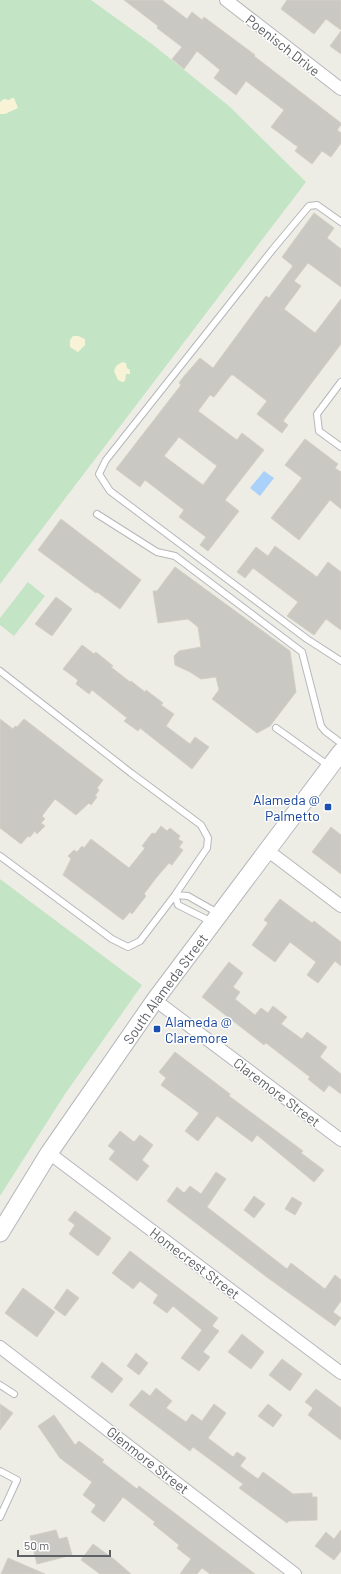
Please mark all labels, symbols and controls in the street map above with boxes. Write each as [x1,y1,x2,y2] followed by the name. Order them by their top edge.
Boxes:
[242,11,324,79] street label: Poenisch Drive
[253,791,320,824] place label: Alameda @ Palmetto
[323,802,333,812] marker: Alameda @ Palmetto
[119,930,211,1047] street label: South Alameda Street
[165,1013,232,1046] place label: Alameda @ Claremore
[152,1024,162,1034] marker: Alameda @ Claremore
[230,1054,324,1130] street label: Claremore Street
[147,1224,243,1302] street label: Homecrest Street
[104,1423,192,1497] street label: Glenmore Street
[18,1532,110,1558] scale bar
[24,1538,49,1552] text: 50 m

